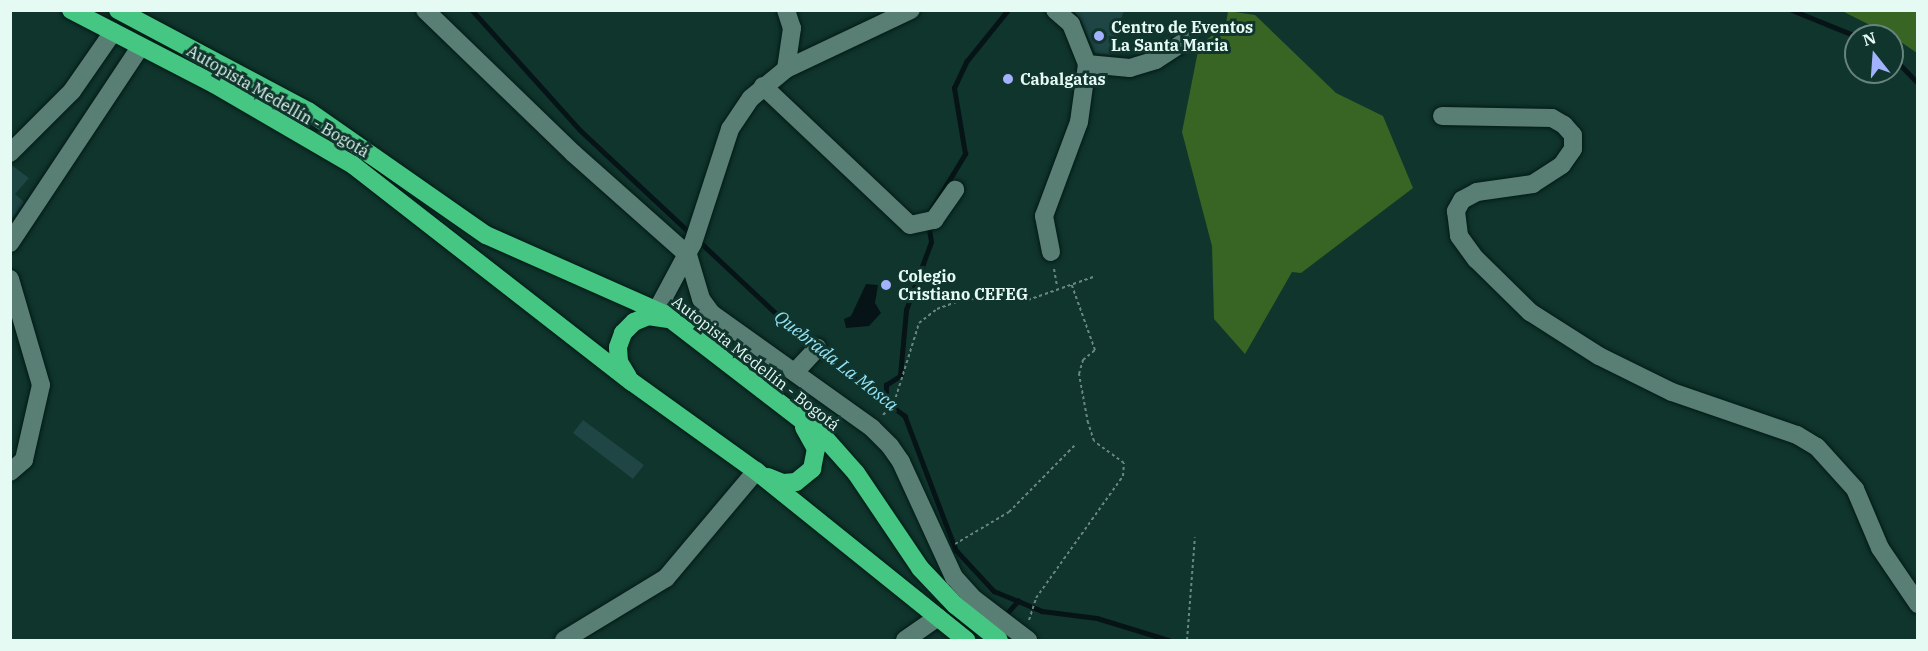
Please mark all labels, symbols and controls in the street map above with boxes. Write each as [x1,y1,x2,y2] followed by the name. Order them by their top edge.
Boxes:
[1111,17,1253,55] place label: Centro de Eventos La Santa Maria
[1844,24,1904,84] north arrow
[1860,27,1878,50] text: N
[1092,29,1106,43] marker: Centro de Eventos La Santa Maria
[183,41,373,161] street label: Autopista Medellín - Bogotá
[1020,69,1106,89] place label: Cabalgatas
[1001,72,1015,86] marker: Cabalgatas
[898,266,1028,304] place label: Colegio Cristiano CEFEG
[879,278,893,292] marker: Colegio Cristiano CEFEG
[668,292,844,434] street label: Autopista Medellín - Bogotá
[770,306,902,416] water label: Quebrada La Mosca

